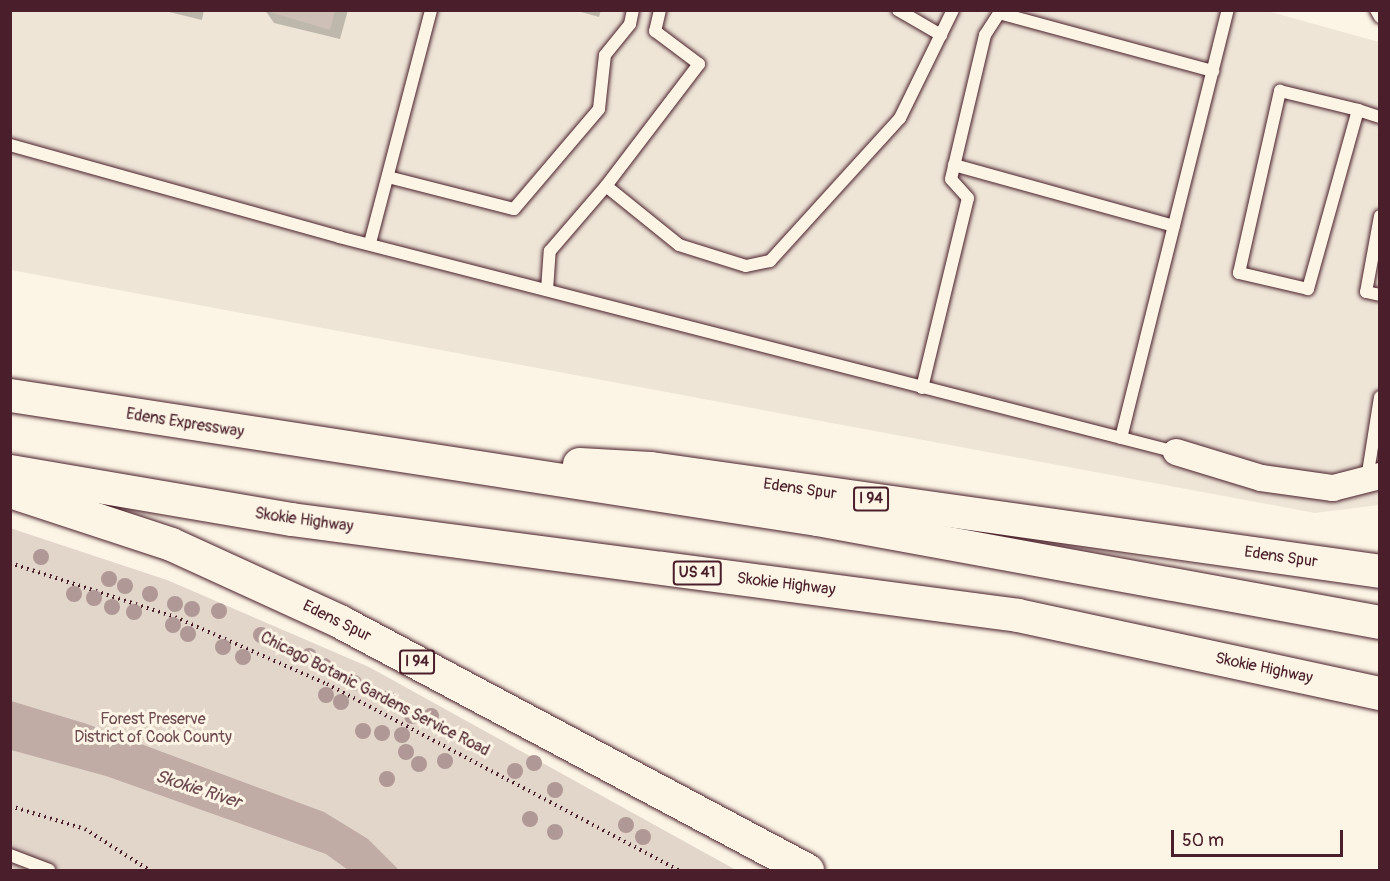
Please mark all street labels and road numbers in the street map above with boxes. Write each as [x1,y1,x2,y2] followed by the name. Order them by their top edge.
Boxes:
[125,404,245,442] street label: Edens Expressway
[762,474,838,504] street label: Edens Spur
[853,487,889,511] road number: I 94
[254,504,354,536] street label: Skokie Highway
[1243,542,1319,572] street label: Edens Spur
[672,561,722,585] road number: US 41
[736,568,836,600] street label: Skokie Highway
[300,596,374,646] street label: Edens Spur
[257,628,493,760] street label: Chicago Botanic Gardens Service Road
[1213,648,1315,688] street label: Skokie Highway
[399,650,435,674] road number: I 94

